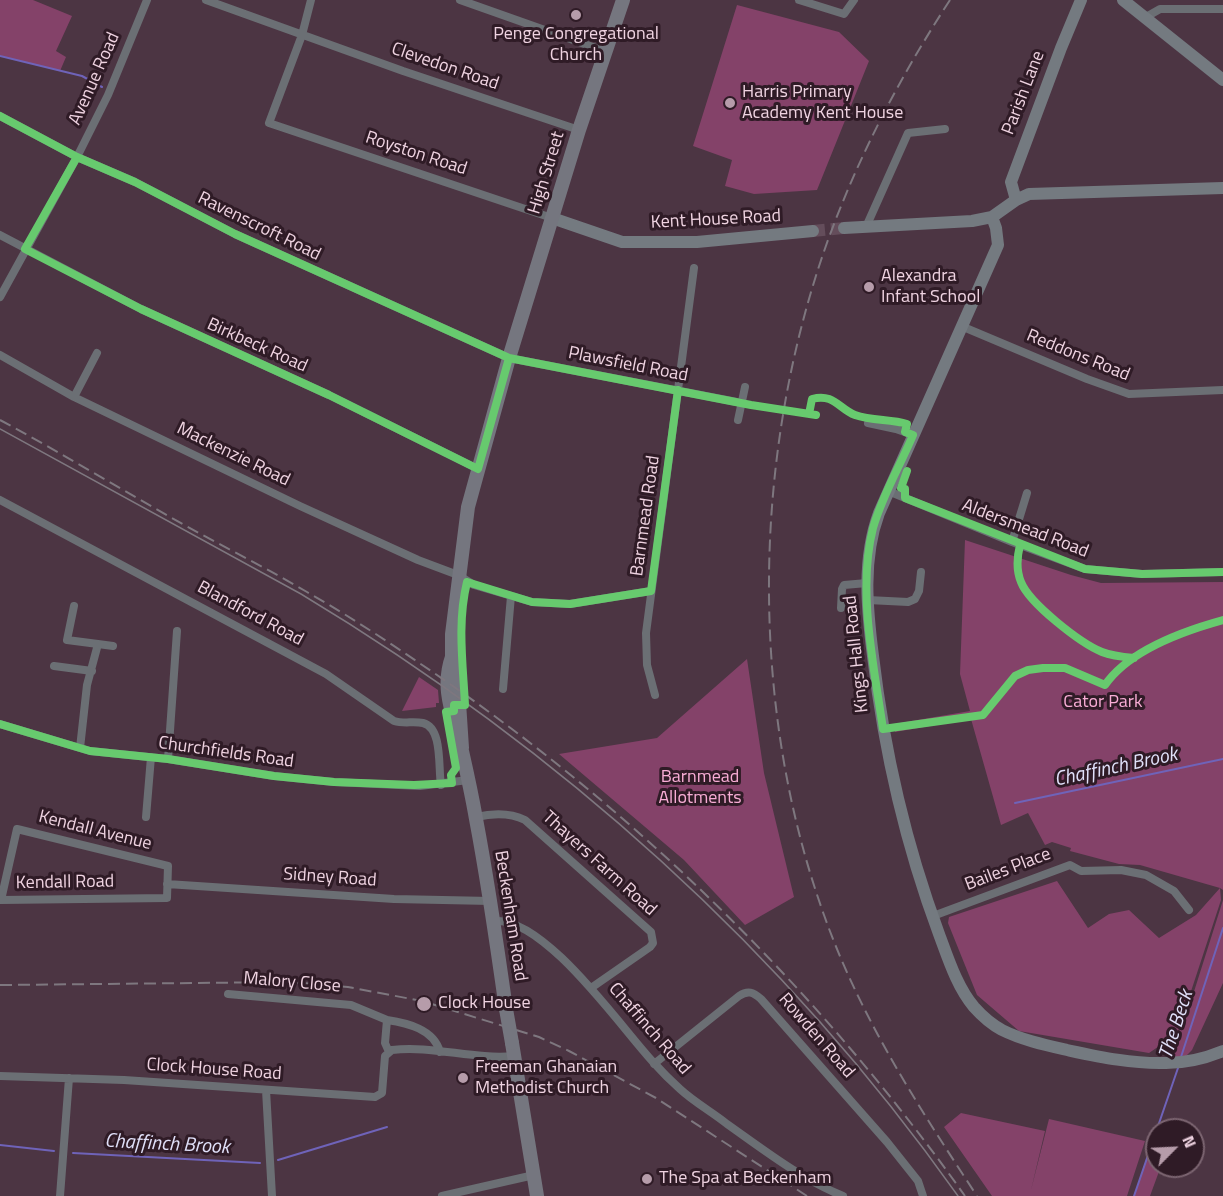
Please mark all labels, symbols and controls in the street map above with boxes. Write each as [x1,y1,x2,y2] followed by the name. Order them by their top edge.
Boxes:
[569,8,583,22] marker: Penge Congregational Church
[493,24,659,66] place label: Penge Congregational Church
[65,29,125,129] street label: Avenue Road
[388,39,502,95] street label: Clevedon Road
[998,48,1050,138] street label: Parish Lane
[742,82,903,124] place label: Harris Primary Academy Kent House
[723,96,737,110] marker: Harris Primary Academy Kent House
[362,127,470,181] street label: Royston Road
[524,129,570,217] street label: High Street
[194,188,324,266] street label: Ravenscroft Road
[650,206,782,234] street label: Kent House Road
[881,266,980,308] place label: Alexandra Infant School
[862,280,876,294] marker: Alexandra Infant School
[203,314,311,378] street label: Birkbeck Road
[1023,325,1133,387] street label: Reddons Road
[566,343,690,387] street label: Plawsfield Road
[173,418,293,492] street label: Mackenzie Road
[627,454,665,578] street label: Barnmead Road
[959,495,1091,563] street label: Aldersmead Road
[193,577,307,651] street label: Blandford Road
[840,594,874,714] street label: Kings Hall Road
[1063,692,1143,714] park label: Cator Park
[157,733,295,773] street label: Churchfields Road
[1052,743,1180,793] water label: Chaffinch Brook
[658,767,742,810] park label: Barnmead Allotments
[36,807,154,855] street label: Kendall Avenue
[537,807,661,921] street label: Thayers Farm Road
[962,844,1054,896] street label: Bailes Place
[489,849,531,983] street label: Beckenham Road
[283,864,377,892] street label: Sidney Road
[16,871,114,895] street label: Kendall Road
[242,968,342,998] street label: Malory Close
[603,979,695,1079] street label: Chaffinch Road
[1155,988,1199,1062] water label: The Beck
[773,989,859,1083] street label: Rowden Road
[438,993,530,1015] place label: Clock House
[415,995,433,1013] marker: Clock House
[146,1055,282,1085] street label: Clock House Road
[475,1057,617,1100] place label: Freeman Ghanaian Methodist Church
[456,1071,470,1085] marker: Freeman Ghanaian Methodist Church
[1145,1118,1205,1178] north arrow
[104,1130,230,1160] water label: Chaffinch Brook
[1176,1132,1203,1151] text: N
[659,1168,832,1190] place label: The Spa at Beckenham
[640,1172,654,1186] marker: The Spa at Beckenham

